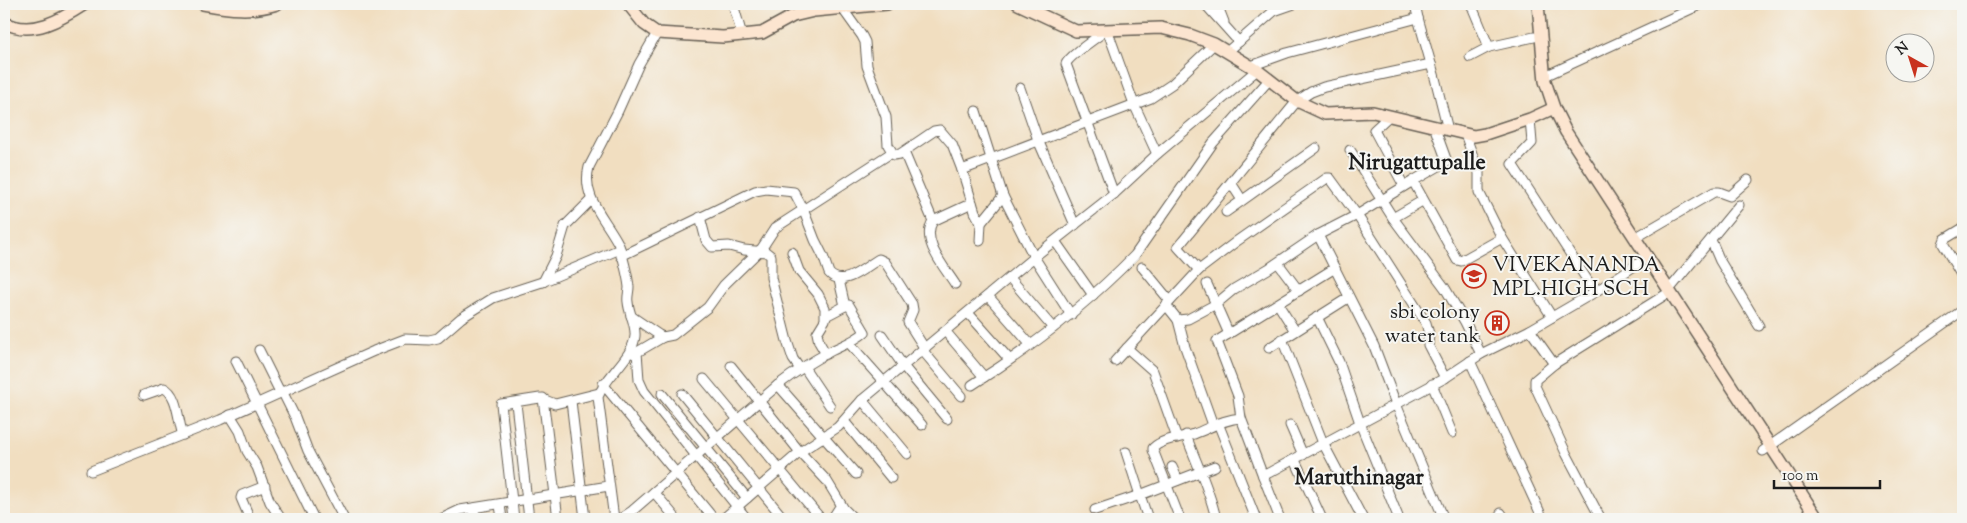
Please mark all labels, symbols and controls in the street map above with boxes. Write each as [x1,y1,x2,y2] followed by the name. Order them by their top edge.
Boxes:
[1884,32,1934,82] north arrow
[1892,38,1914,61] text: N
[1348,148,1486,180] district label: Nirugattupalle
[1492,251,1661,305] place label: VIVEKANANDA MPL.HIGH SCH
[1461,263,1487,289] school or university icon: VIVEKANANDA MPL.HIGH SCH
[1385,298,1481,352] place label: sbi colony water tank
[1484,310,1510,336] building icon: sbi colony water tank
[1774,458,1881,490] scale bar
[1294,463,1424,495] district label: Maruthinagar
[1782,466,1819,487] text: 100 m

